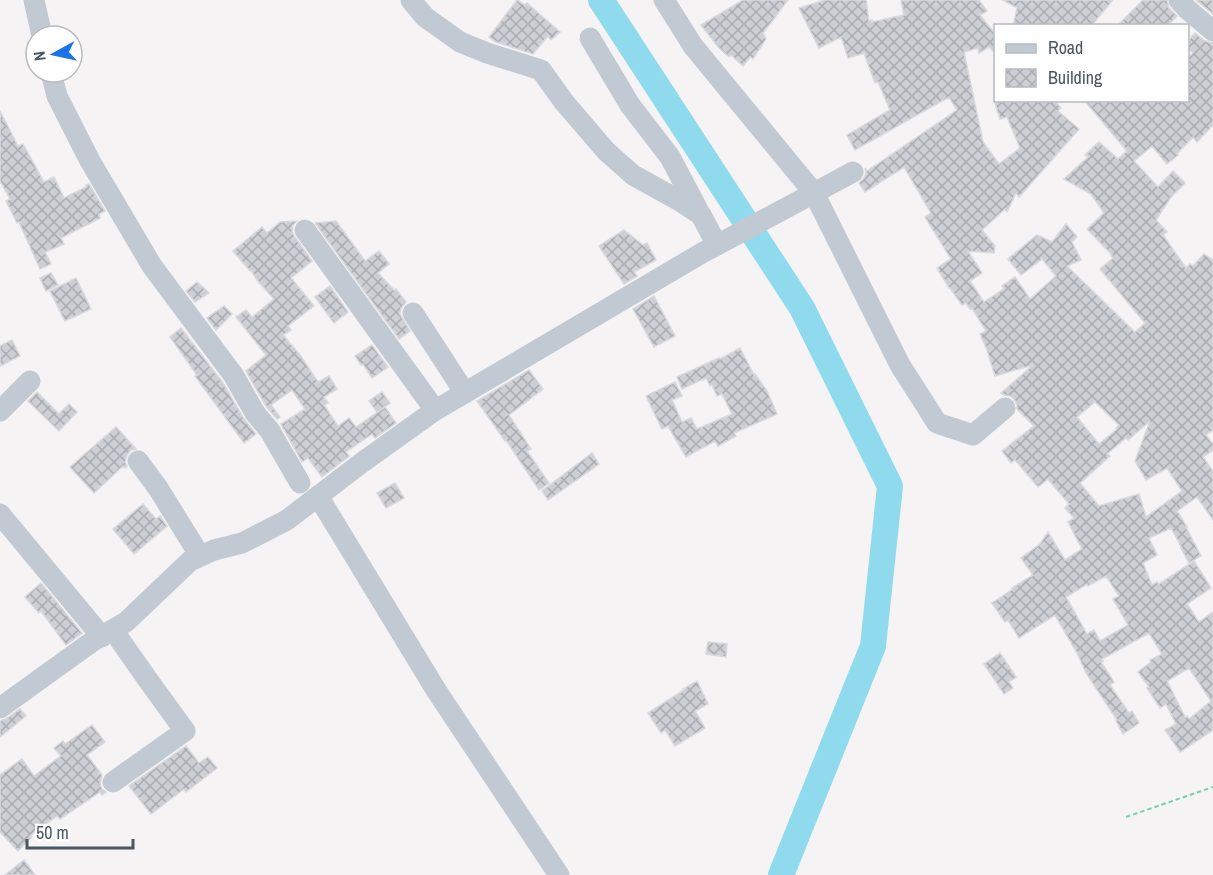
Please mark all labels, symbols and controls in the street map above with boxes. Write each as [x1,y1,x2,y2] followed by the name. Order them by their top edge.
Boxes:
[24,24,84,84] north arrow
[994,24,1189,102] legend
[1048,35,1083,60] text: Road
[28,50,51,62] text: N
[1048,65,1103,90] text: Building
[27,812,134,850] scale bar
[36,820,69,845] text: 50 m

